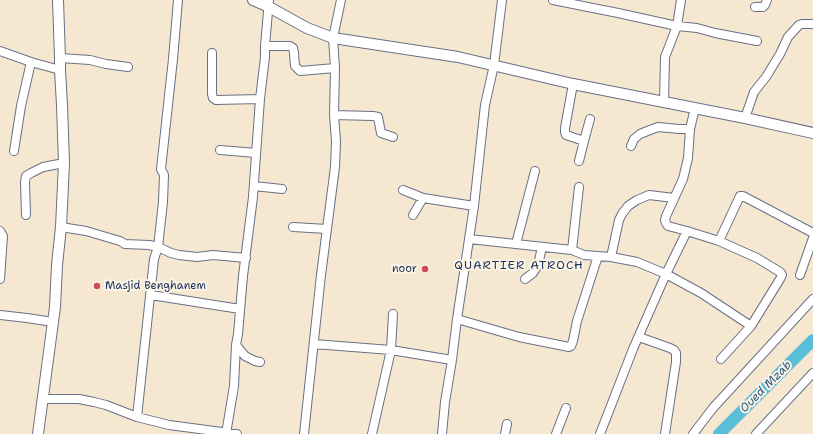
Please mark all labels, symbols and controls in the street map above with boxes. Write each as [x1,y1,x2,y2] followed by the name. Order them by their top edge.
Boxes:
[454,259,584,273] district label: QUARTIER ATROCH
[392,262,417,276] place label: noor
[420,264,430,274] marker: noor
[105,279,206,293] place label: Masjid Benghanem
[92,281,102,291] marker: Masjid Benghanem
[737,358,795,416] water label: Oued Mzab

